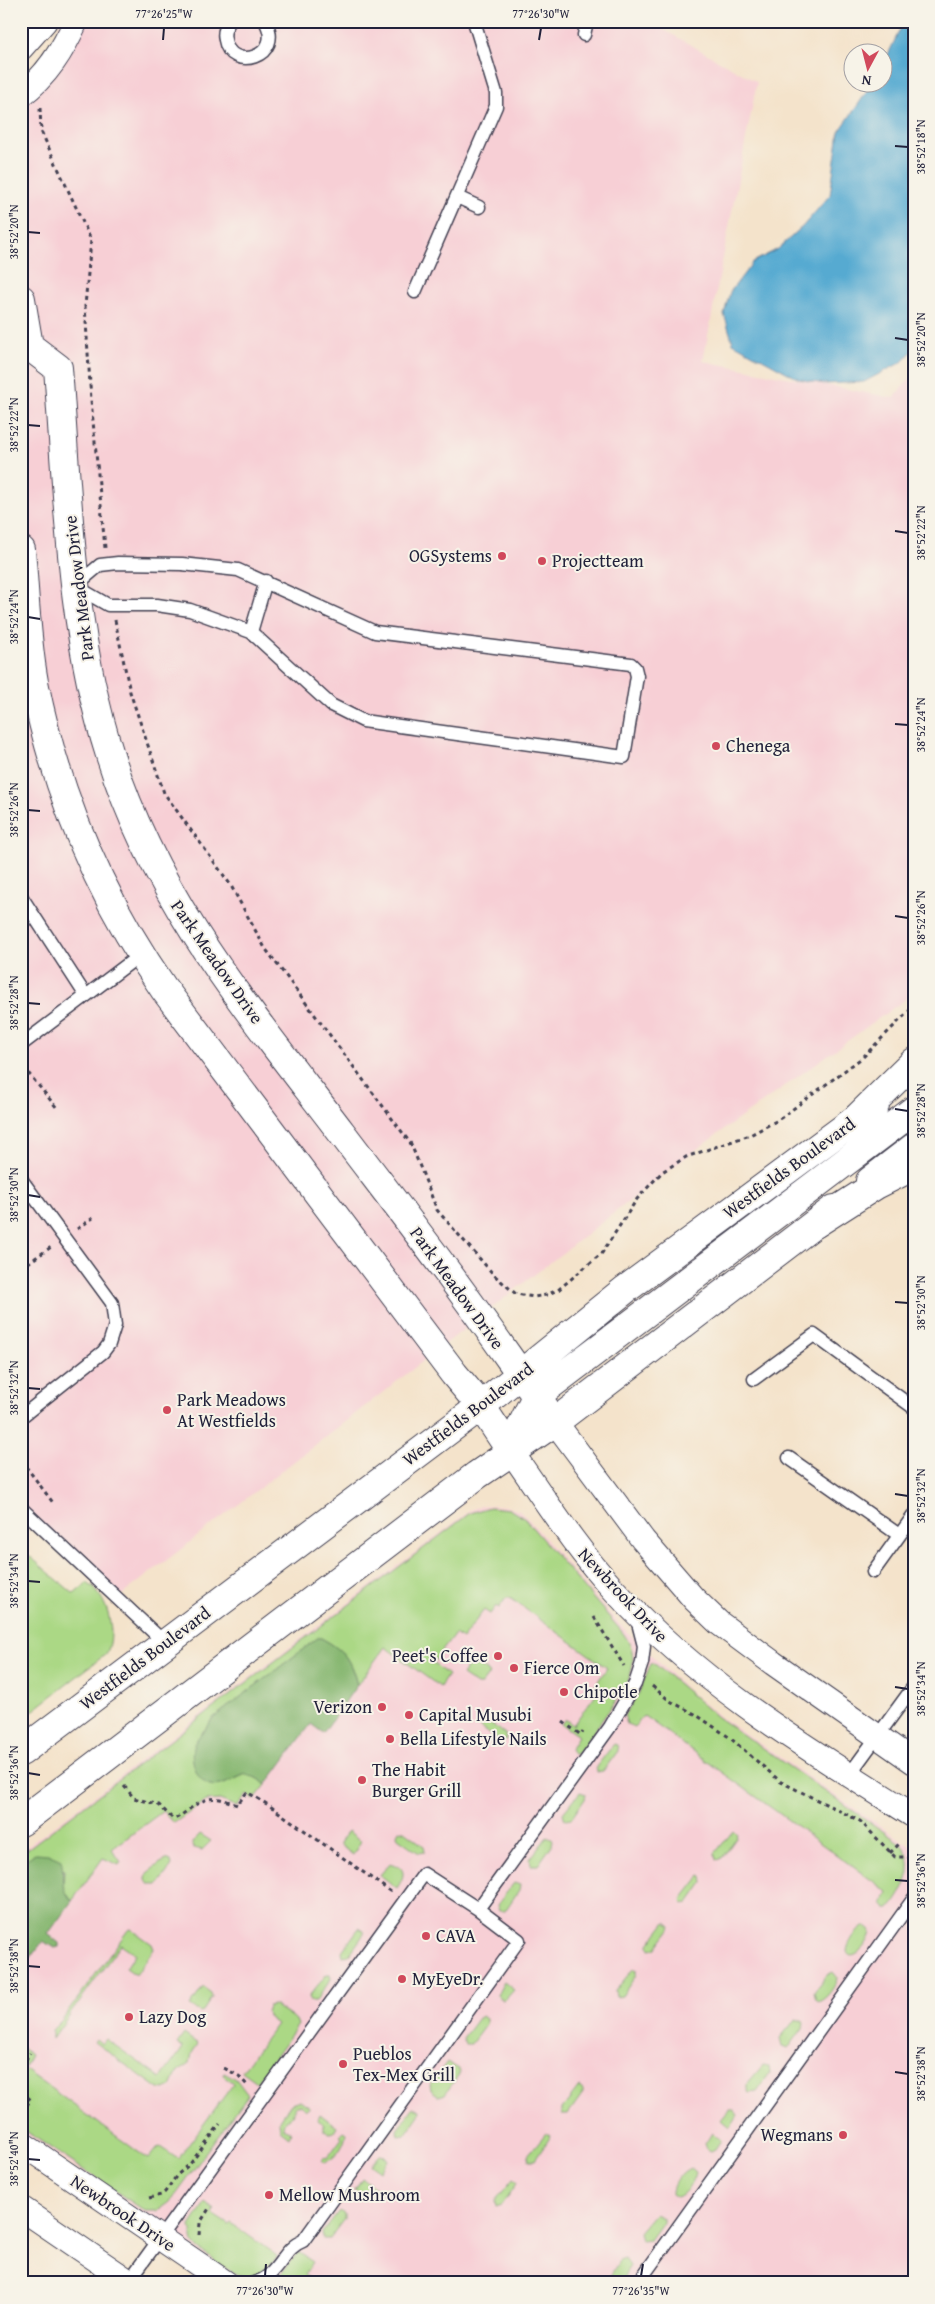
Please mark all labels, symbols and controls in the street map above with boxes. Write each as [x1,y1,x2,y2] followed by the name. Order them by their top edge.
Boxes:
[135,5,194,22] text: 77°26'25"W
[512,5,571,22] text: 77°26'30"W
[842,42,892,92] north arrow
[860,70,872,91] text: N
[912,119,929,175] text: 38°52'18"N
[5,204,22,260] text: 38°52'20"N
[912,312,929,368] text: 38°52'20"N
[5,397,22,453] text: 38°52'22"N
[912,505,929,561] text: 38°52'22"N
[56,514,101,662] street label: Park Meadow Drive
[409,542,492,569] place label: OGSystems
[552,547,644,574] place label: Projectteam
[496,550,508,562] marker: OGSystems
[536,555,548,567] marker: Projectteam
[5,589,22,645] text: 38°52'24"N
[912,697,929,753] text: 38°52'24"N
[726,732,791,759] place label: Chenega
[710,740,722,752] marker: Chenega
[5,782,22,838] text: 38°52'26"N
[912,890,929,946] text: 38°52'26"N
[164,894,270,1029] street label: Park Meadow Drive
[5,975,22,1031] text: 38°52'28"N
[912,1083,929,1139] text: 38°52'28"N
[717,1110,861,1225] street label: Westfields Boulevard
[5,1167,22,1223] text: 38°52'30"N
[404,1221,511,1355] street label: Park Meadow Drive
[912,1275,929,1331] text: 38°52'30"N
[396,1355,539,1472] street label: Westfields Boulevard
[5,1360,22,1416] text: 38°52'32"N
[177,1386,286,1434] place label: Park Meadows At Westfields
[161,1404,173,1416] marker: Park Meadows At Westfields
[912,1468,929,1524] text: 38°52'32"N
[572,1541,675,1648] street label: Newbrook Drive
[5,1553,22,1609] text: 38°52'34"N
[73,1599,216,1716] street label: Westfields Boulevard
[392,1642,488,1669] place label: Peet's Coffee
[492,1650,504,1662] marker: Peet's Coffee
[524,1654,600,1681] place label: Fierce Om
[912,1661,929,1717] text: 38°52'34"N
[508,1662,520,1674] marker: Fierce Om
[574,1678,638,1705] place label: Chipotle
[558,1686,570,1698] marker: Chipotle
[313,1693,372,1720] place label: Verizon
[376,1701,388,1713] marker: Verizon
[419,1701,532,1728] place label: Capital Musubi
[403,1709,415,1721] marker: Capital Musubi
[400,1725,547,1752] place label: Bella Lifestyle Nails
[384,1733,396,1745] marker: Bella Lifestyle Nails
[5,1745,22,1801] text: 38°52'36"N
[372,1756,461,1804] place label: The Habit Burger Grill
[356,1774,368,1786] marker: The Habit Burger Grill
[912,1853,929,1909] text: 38°52'36"N
[436,1922,476,1949] place label: CAVA
[420,1930,432,1942] marker: CAVA
[5,1938,22,1994] text: 38°52'38"N
[412,1965,483,1992] place label: MyEyeDr.
[396,1973,408,1985] marker: MyEyeDr.
[139,2003,206,2030] place label: Lazy Dog
[123,2011,135,2023] marker: Lazy Dog
[353,2040,455,2088] place label: Pueblos Tex-Mex Grill
[912,2046,929,2102] text: 38°52'38"N
[337,2058,349,2070] marker: Pueblos Tex-Mex Grill
[761,2121,833,2148] place label: Wegmans
[837,2129,849,2141] marker: Wegmans
[5,2131,22,2187] text: 38°52'40"N
[65,2167,181,2258] street label: Newbrook Drive
[279,2181,420,2208] place label: Mellow Mushroom
[263,2189,275,2201] marker: Mellow Mushroom
[236,2282,295,2299] text: 77°26'30"W
[612,2282,671,2299] text: 77°26'35"W

